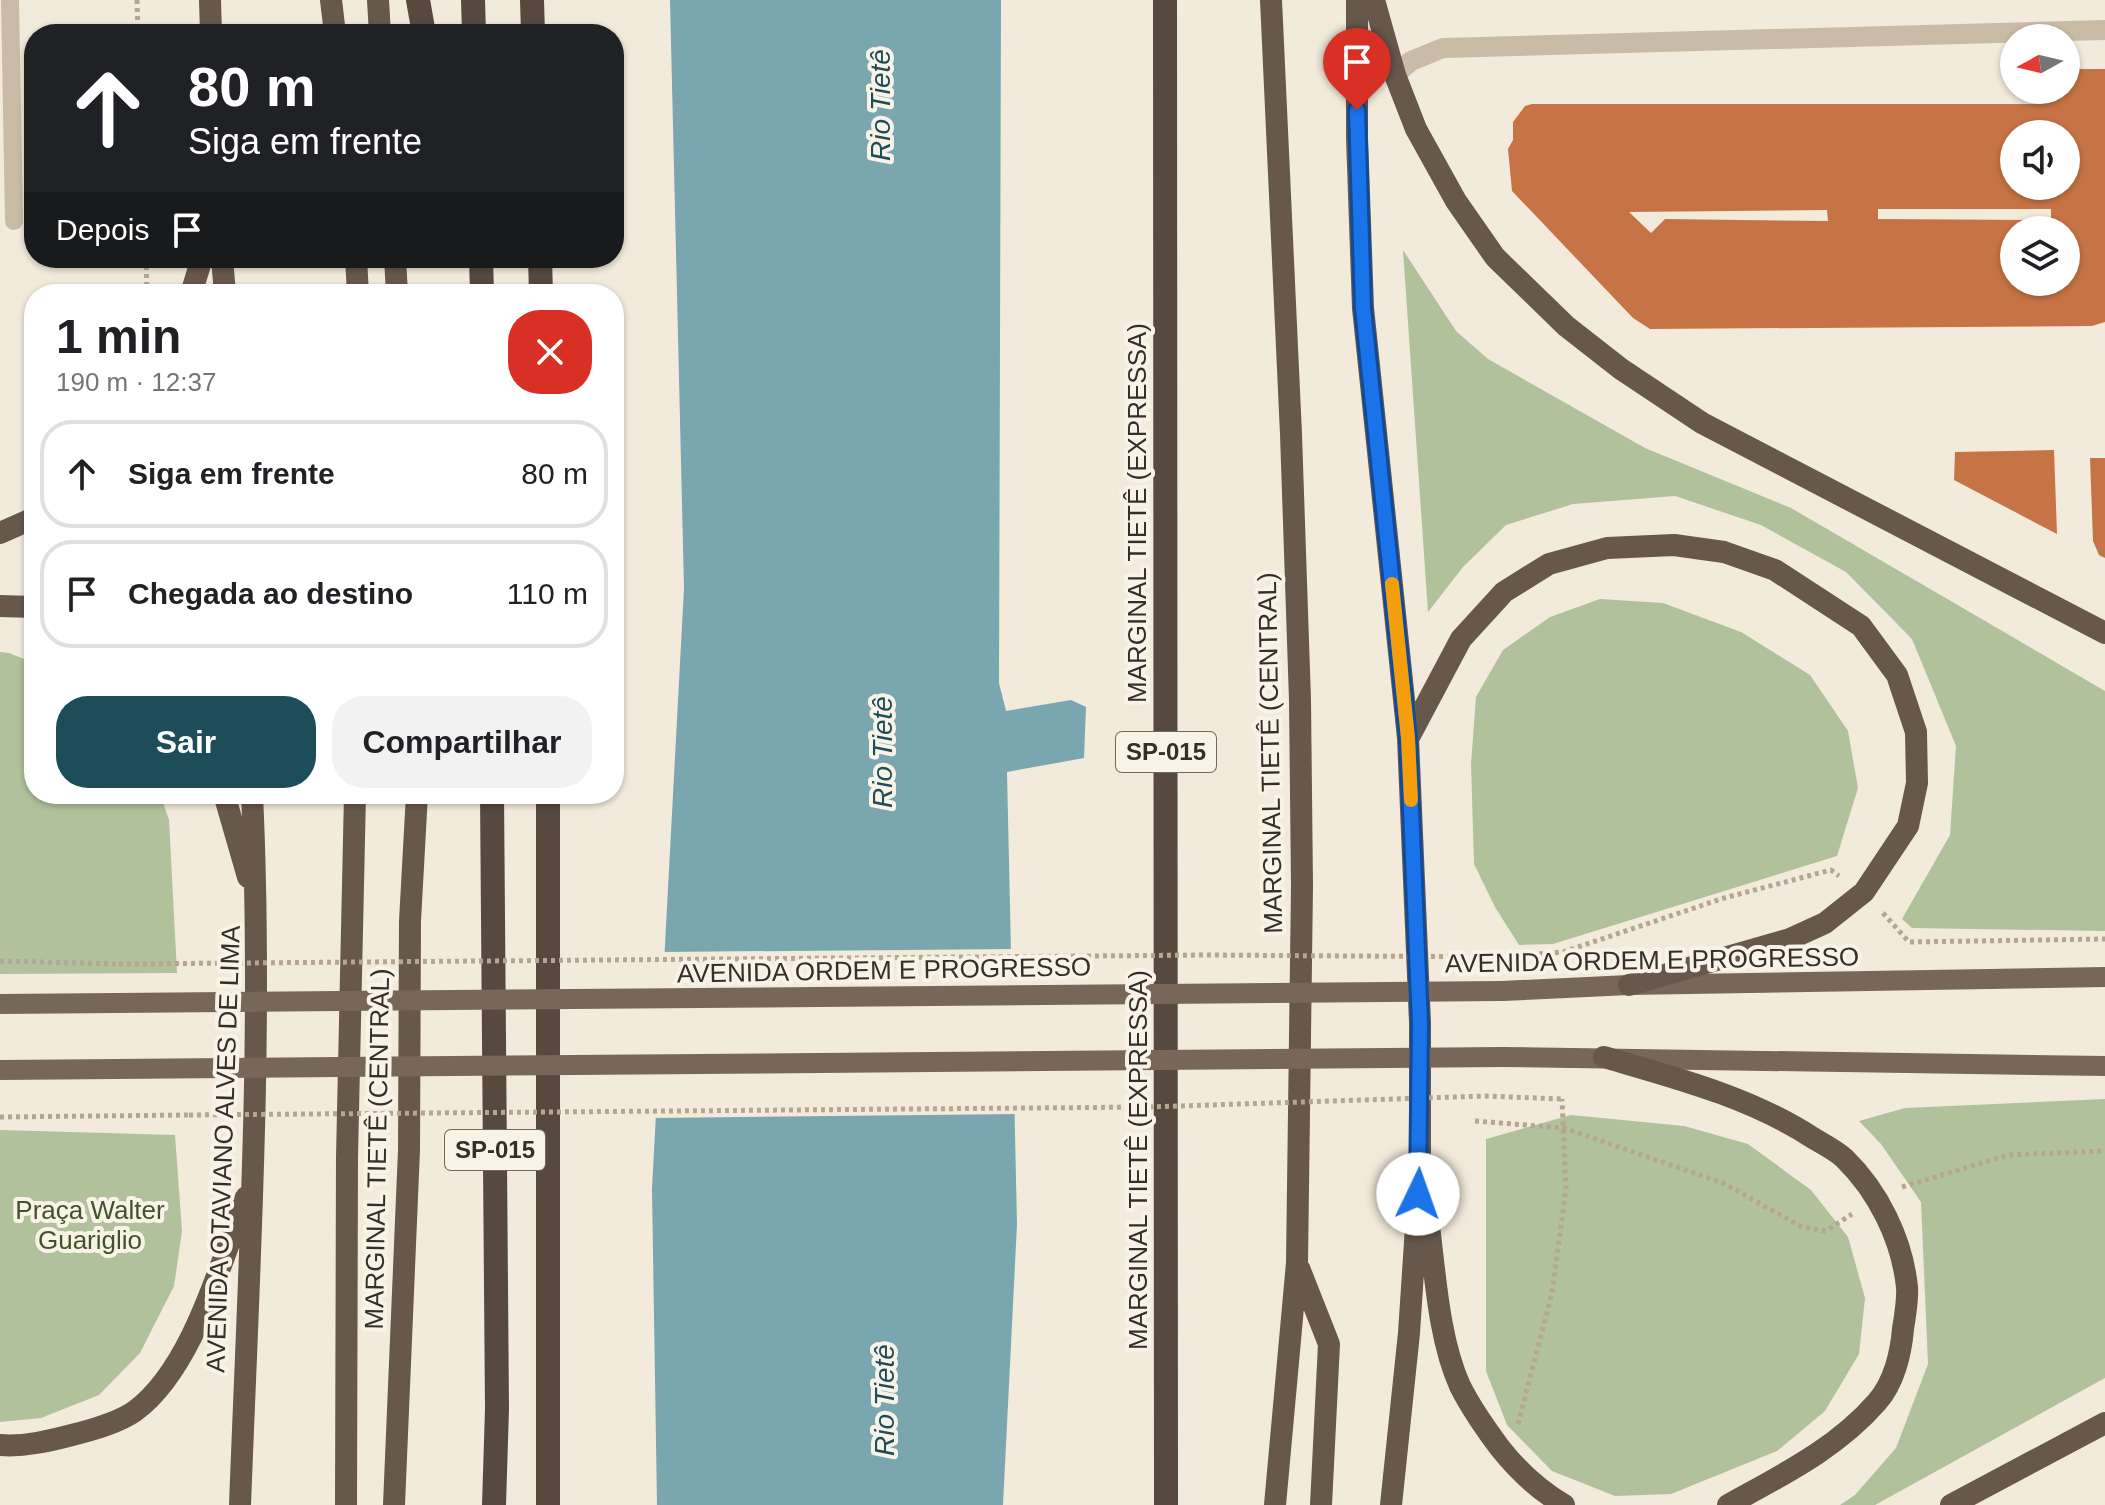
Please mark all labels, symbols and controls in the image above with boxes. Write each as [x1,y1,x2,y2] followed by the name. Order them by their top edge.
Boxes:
[2000,24,2080,104] north arrow
[2000,24,2080,296] map controls
[1323,28,1391,110] pin
[1335,40,1379,84] icon: arrive
[865,49,896,161] water label: Rio Tietê
[188,55,316,118] text: 80 m
[56,56,160,160] icon: ahead
[2000,120,2080,200] button: sound
[188,121,422,162] text: Siga em frente
[165,208,209,252] icon: arrive
[56,213,149,246] text: Depois
[2000,216,2080,296] button: layers
[56,310,181,363] text: 1 min
[508,310,592,394] button: close
[1122,323,1152,703] street label: MARGINAL TIETÊ (EXPRESSA)
[56,367,216,397] text: 190 m · 12:37
[60,452,104,496] icon: ahead
[128,457,335,490] text: Siga em frente
[521,457,588,490] text: 80 m
[60,572,104,616] icon: arrive
[1252,572,1288,934] street label: MARGINAL TIETÊ (CENTRAL)
[128,577,413,610] text: Chegada ao destino
[507,577,588,610] text: 110 m
[56,696,316,788] button: Sair
[332,696,592,788] button: Compartilhar
[867,696,898,808] water label: Rio Tietê
[1116,732,1216,772] road number: SP-015
[200,924,246,1373] street label: AVENIDA OTAVIANO ALVES DE LIMA
[1445,941,1859,979] street label: AVENIDA ORDEM E PROGRESSO
[677,951,1091,989] street label: AVENIDA ORDEM E PROGRESSO
[359,968,395,1330] street label: MARGINAL TIETÊ (CENTRAL)
[1123,970,1153,1350] street label: MARGINAL TIETÊ (EXPRESSA)
[445,1130,545,1170] road number: SP-015
[1376,1152,1460,1236] position arrow
[15,1195,165,1255] park label: Praça Walter Guariglio
[869,1344,900,1456] water label: Rio Tietê

